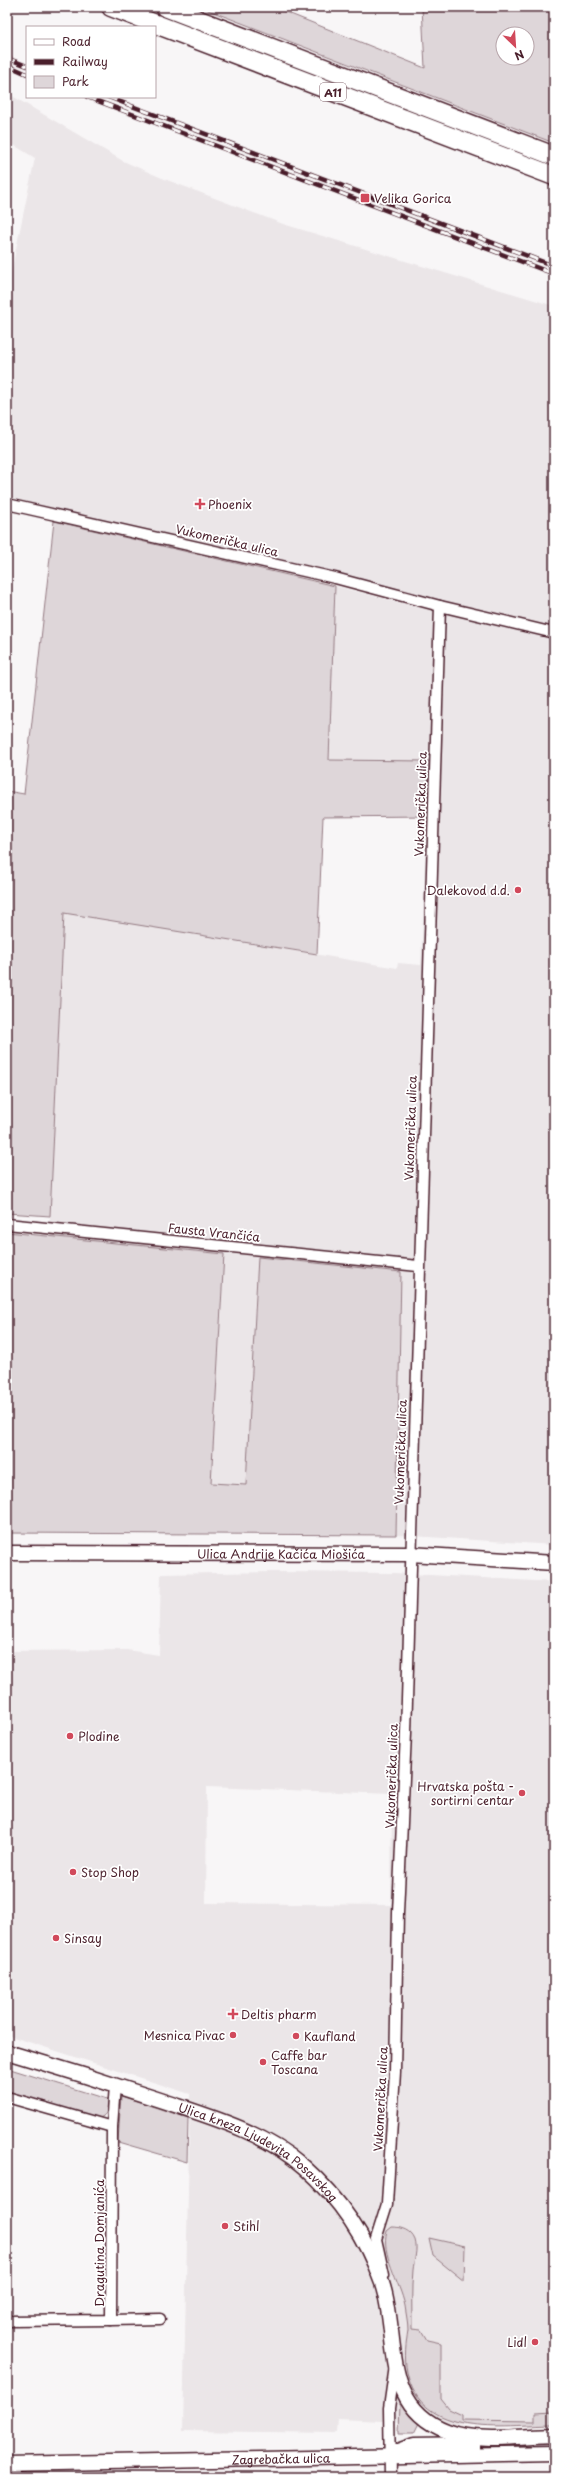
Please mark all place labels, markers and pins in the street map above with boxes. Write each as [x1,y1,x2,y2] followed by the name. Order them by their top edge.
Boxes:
[374,189,452,207] place label: Velika Gorica
[359,192,371,204] marker: Velika Gorica
[208,495,252,513] place label: Phoenix
[195,499,205,509] marker: Phoenix
[427,881,510,899] place label: Dalekovod d.d.
[513,885,523,895] marker: Dalekovod d.d.
[78,1727,120,1745] place label: Plodine
[65,1731,75,1741] marker: Plodine
[417,1777,515,1809] place label: Hrvatska pošta - sortirni centar
[517,1788,527,1798] marker: Hrvatska pošta - sortirni centar
[81,1863,139,1881] place label: Stop Shop
[68,1867,78,1877] marker: Stop Shop
[64,1929,102,1947] place label: Sinsay
[51,1933,61,1943] marker: Sinsay
[241,2005,317,2023] place label: Deltis pharm
[228,2009,238,2019] marker: Deltis pharm
[144,2026,225,2044] place label: Mesnica Pivac
[304,2027,356,2045] place label: Kaufland
[228,2030,238,2040] marker: Mesnica Pivac
[291,2031,301,2041] marker: Kaufland
[271,2046,328,2078] place label: Caffe bar Toscana
[258,2057,268,2067] marker: Caffe bar Toscana
[233,2217,259,2235] place label: Stihl
[220,2221,230,2231] marker: Stihl
[507,2333,527,2351] place label: Lidl
[530,2337,540,2347] marker: Lidl

